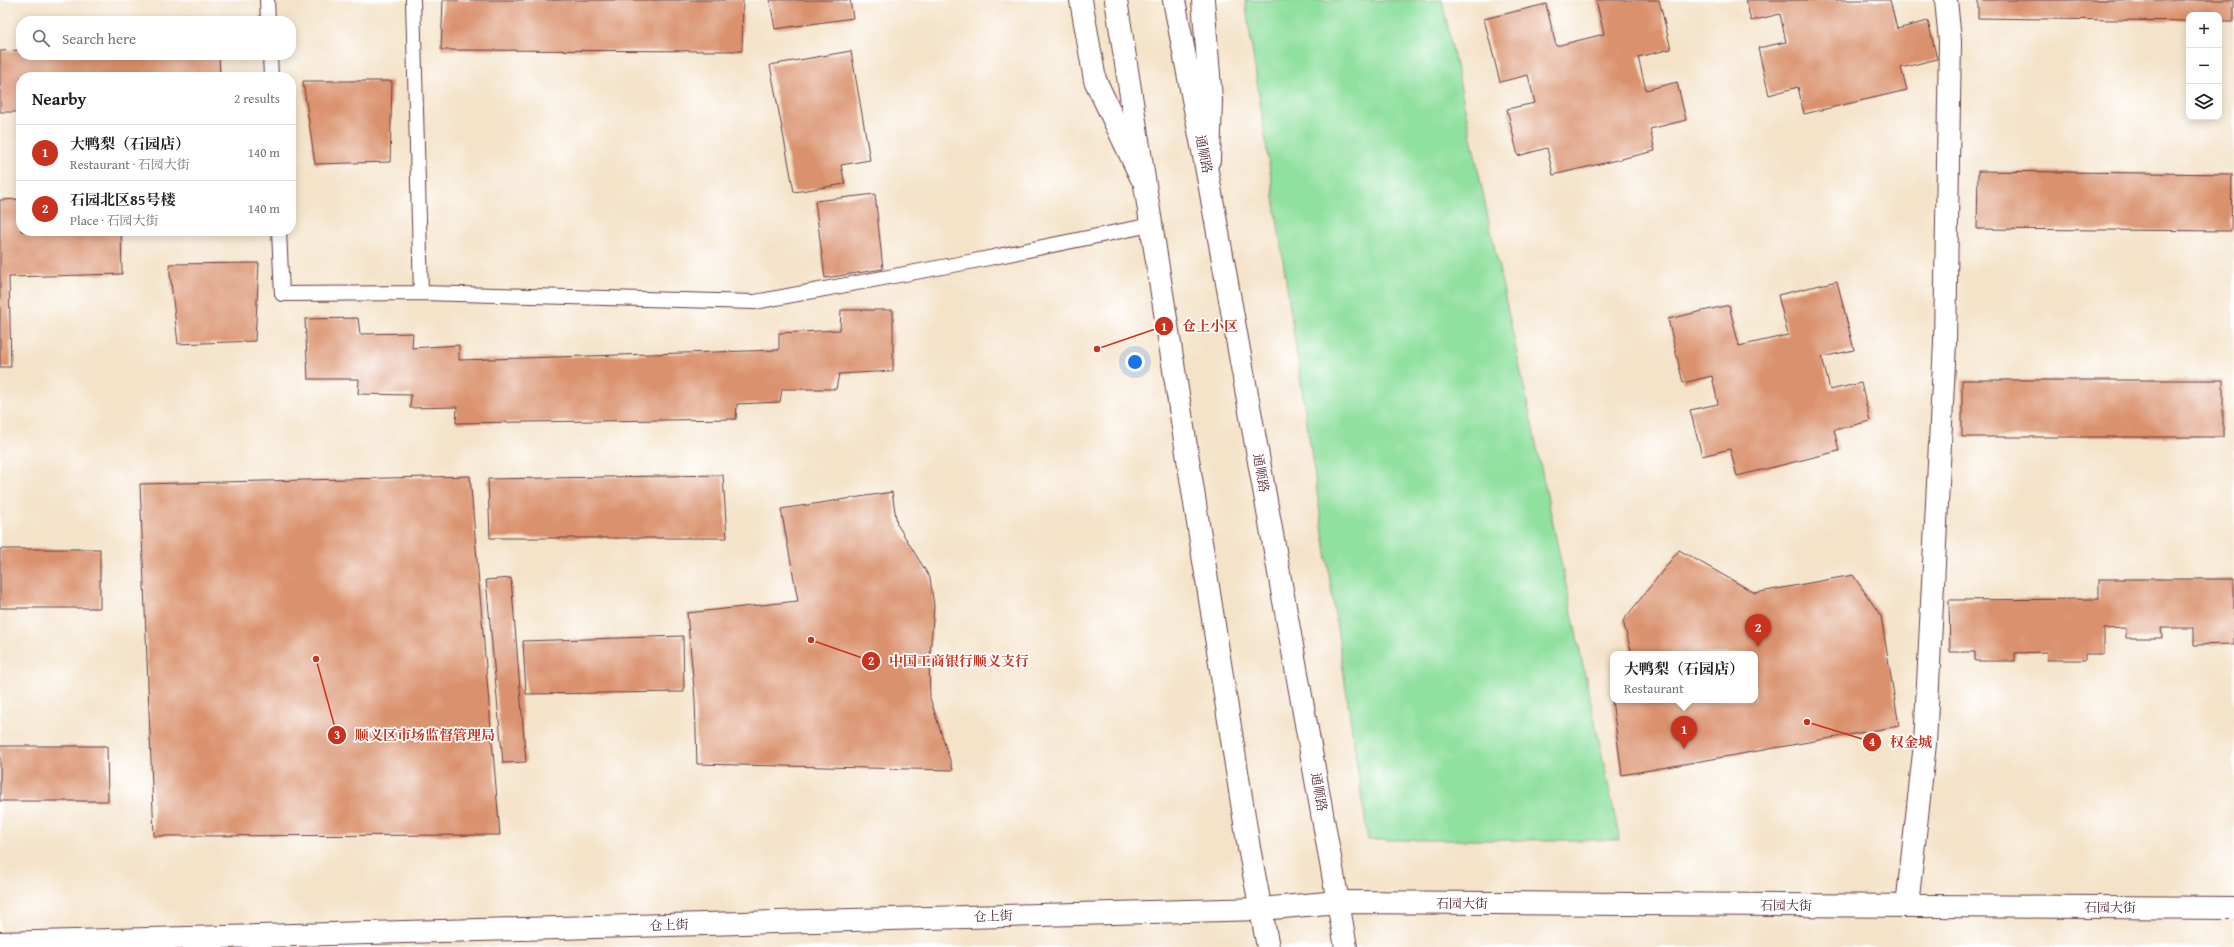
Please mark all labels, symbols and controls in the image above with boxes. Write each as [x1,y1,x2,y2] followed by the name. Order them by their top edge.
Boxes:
[2186,12,2222,120] map controls
[2186,12,2222,48] button: +
[16,16,296,60] search box
[30,27,52,49] icon: search
[62,28,136,49] text: Search here
[2186,48,2222,84] button: −
[2186,84,2222,120] button: layers
[32,86,86,111] text: Nearby
[234,89,280,108] text: 2 results
[70,133,190,154] text: 大鸭梨（石园店）
[1191,133,1217,175] street label: 通顺路
[42,143,48,162] text: 1
[248,143,280,162] text: 140 m
[70,155,190,174] text: Restaurant · 石园大街
[70,189,176,210] text: 石园北区85号楼
[42,199,48,218] text: 2
[248,199,280,218] text: 140 m
[70,211,159,230] text: Place · 石园大街
[1154,313,1246,339] callout: 仓上小区
[1182,316,1238,336] text: 仓上小区
[1161,318,1167,335] text: 1
[1125,352,1145,372] your location
[1248,452,1274,494] street label: 通顺路
[1745,614,1771,647] pin: 2
[861,648,1037,674] callout: 中国工商银行顺义支行
[889,651,1029,671] text: 中国工商银行顺义支行
[1610,651,1758,703] popup
[868,652,874,669] text: 2
[1624,658,1744,679] text: 大鸭梨（石园店）
[1624,679,1684,698] text: Restaurant
[1671,716,1697,749] pin: 1
[327,722,503,748] callout: 顺义区市场监督管理局
[355,725,495,745] text: 顺义区市场监督管理局
[334,726,340,743] text: 3
[1862,729,1940,755] callout: 权金城
[1890,732,1932,752] text: 权金城
[1869,733,1875,750] text: 4
[1306,771,1332,813] street label: 通顺路
[1436,894,1488,913] street label: 石园大街
[1760,896,1812,915] street label: 石园大街
[2084,898,2136,917] street label: 石园大街
[973,906,1013,926] street label: 仓上街
[649,915,689,935] street label: 仓上街

